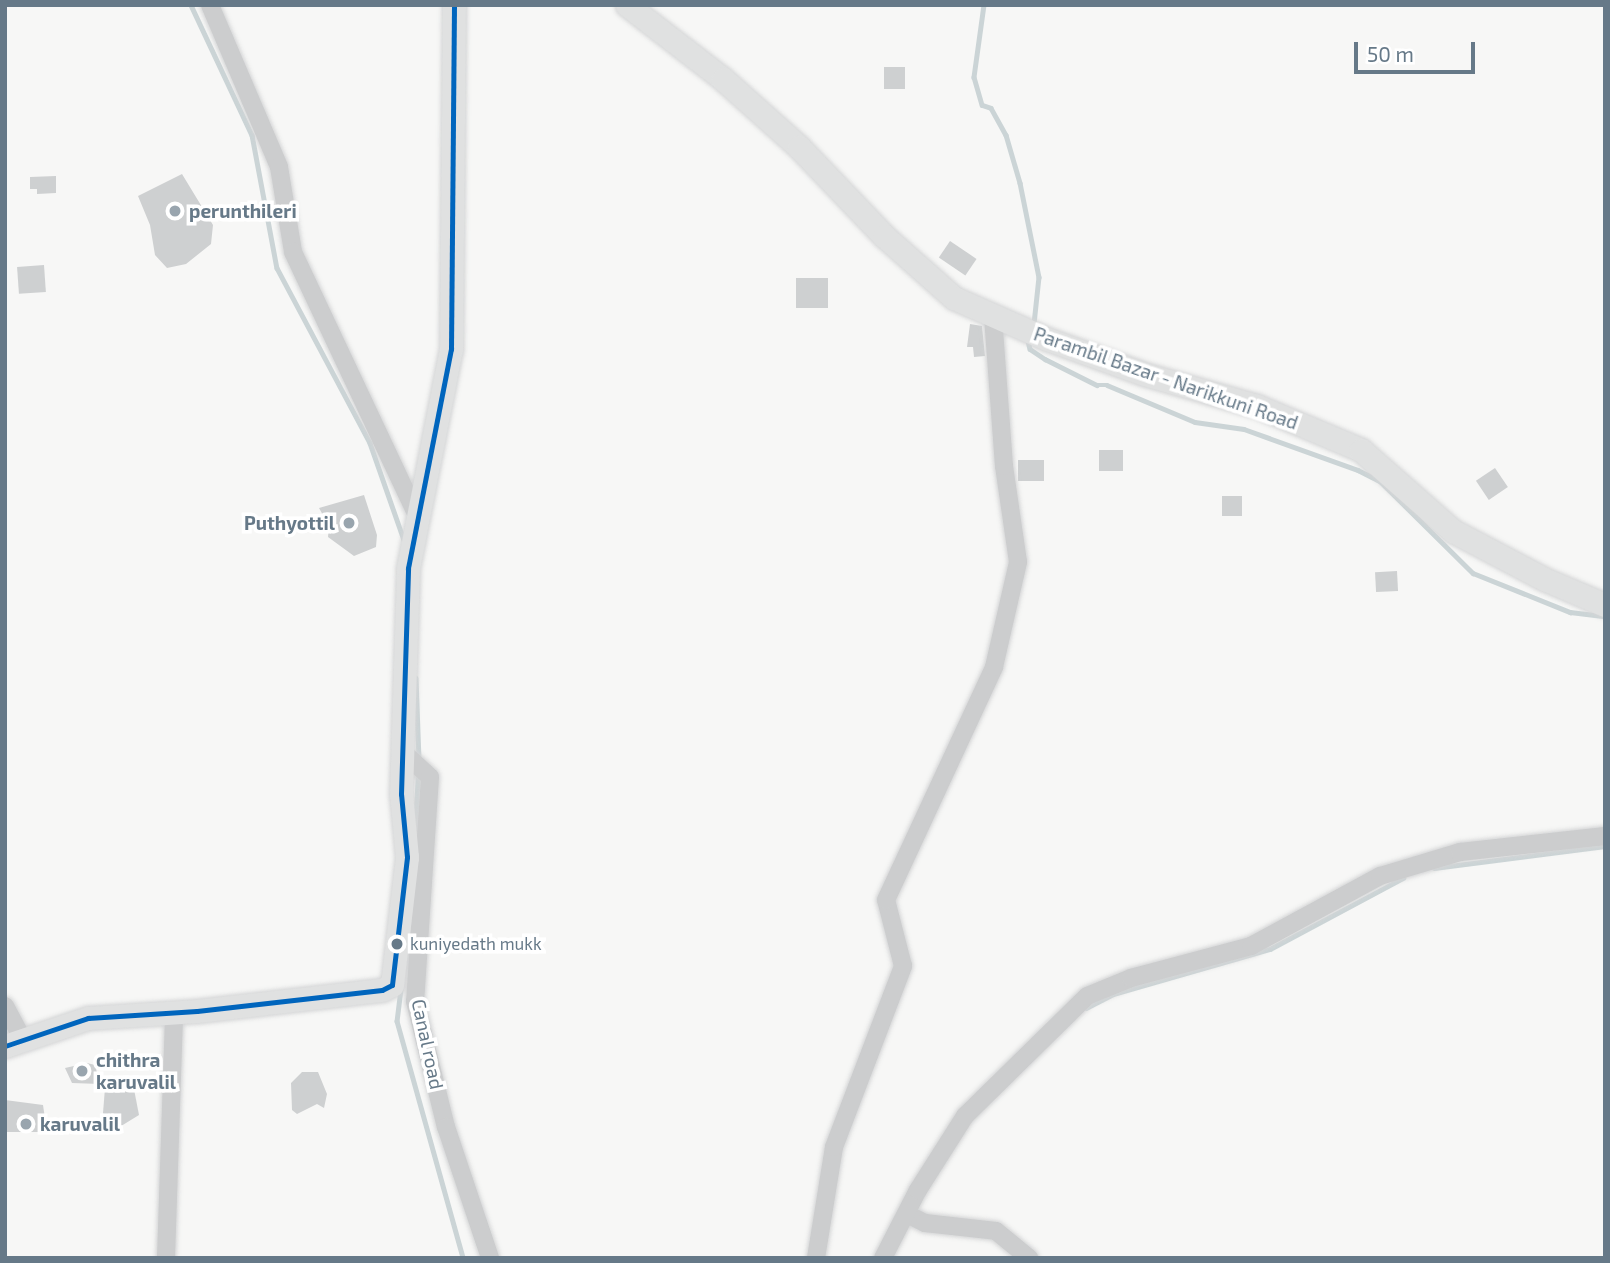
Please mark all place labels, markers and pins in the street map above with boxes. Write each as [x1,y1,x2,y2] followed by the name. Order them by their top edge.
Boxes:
[189,200,297,222] place label: perunthileri
[167,203,183,219] marker: perunthileri
[244,512,335,534] place label: Puthyottil
[341,515,357,531] marker: Puthyottil
[410,934,542,954] place label: kuniyedath mukk
[390,937,404,951] marker: kuniyedath mukk
[96,1049,176,1093] place label: chithra karuvalil
[74,1063,90,1079] marker: chithra karuvalil
[40,1113,120,1135] place label: karuvalil
[18,1116,34,1132] marker: karuvalil

